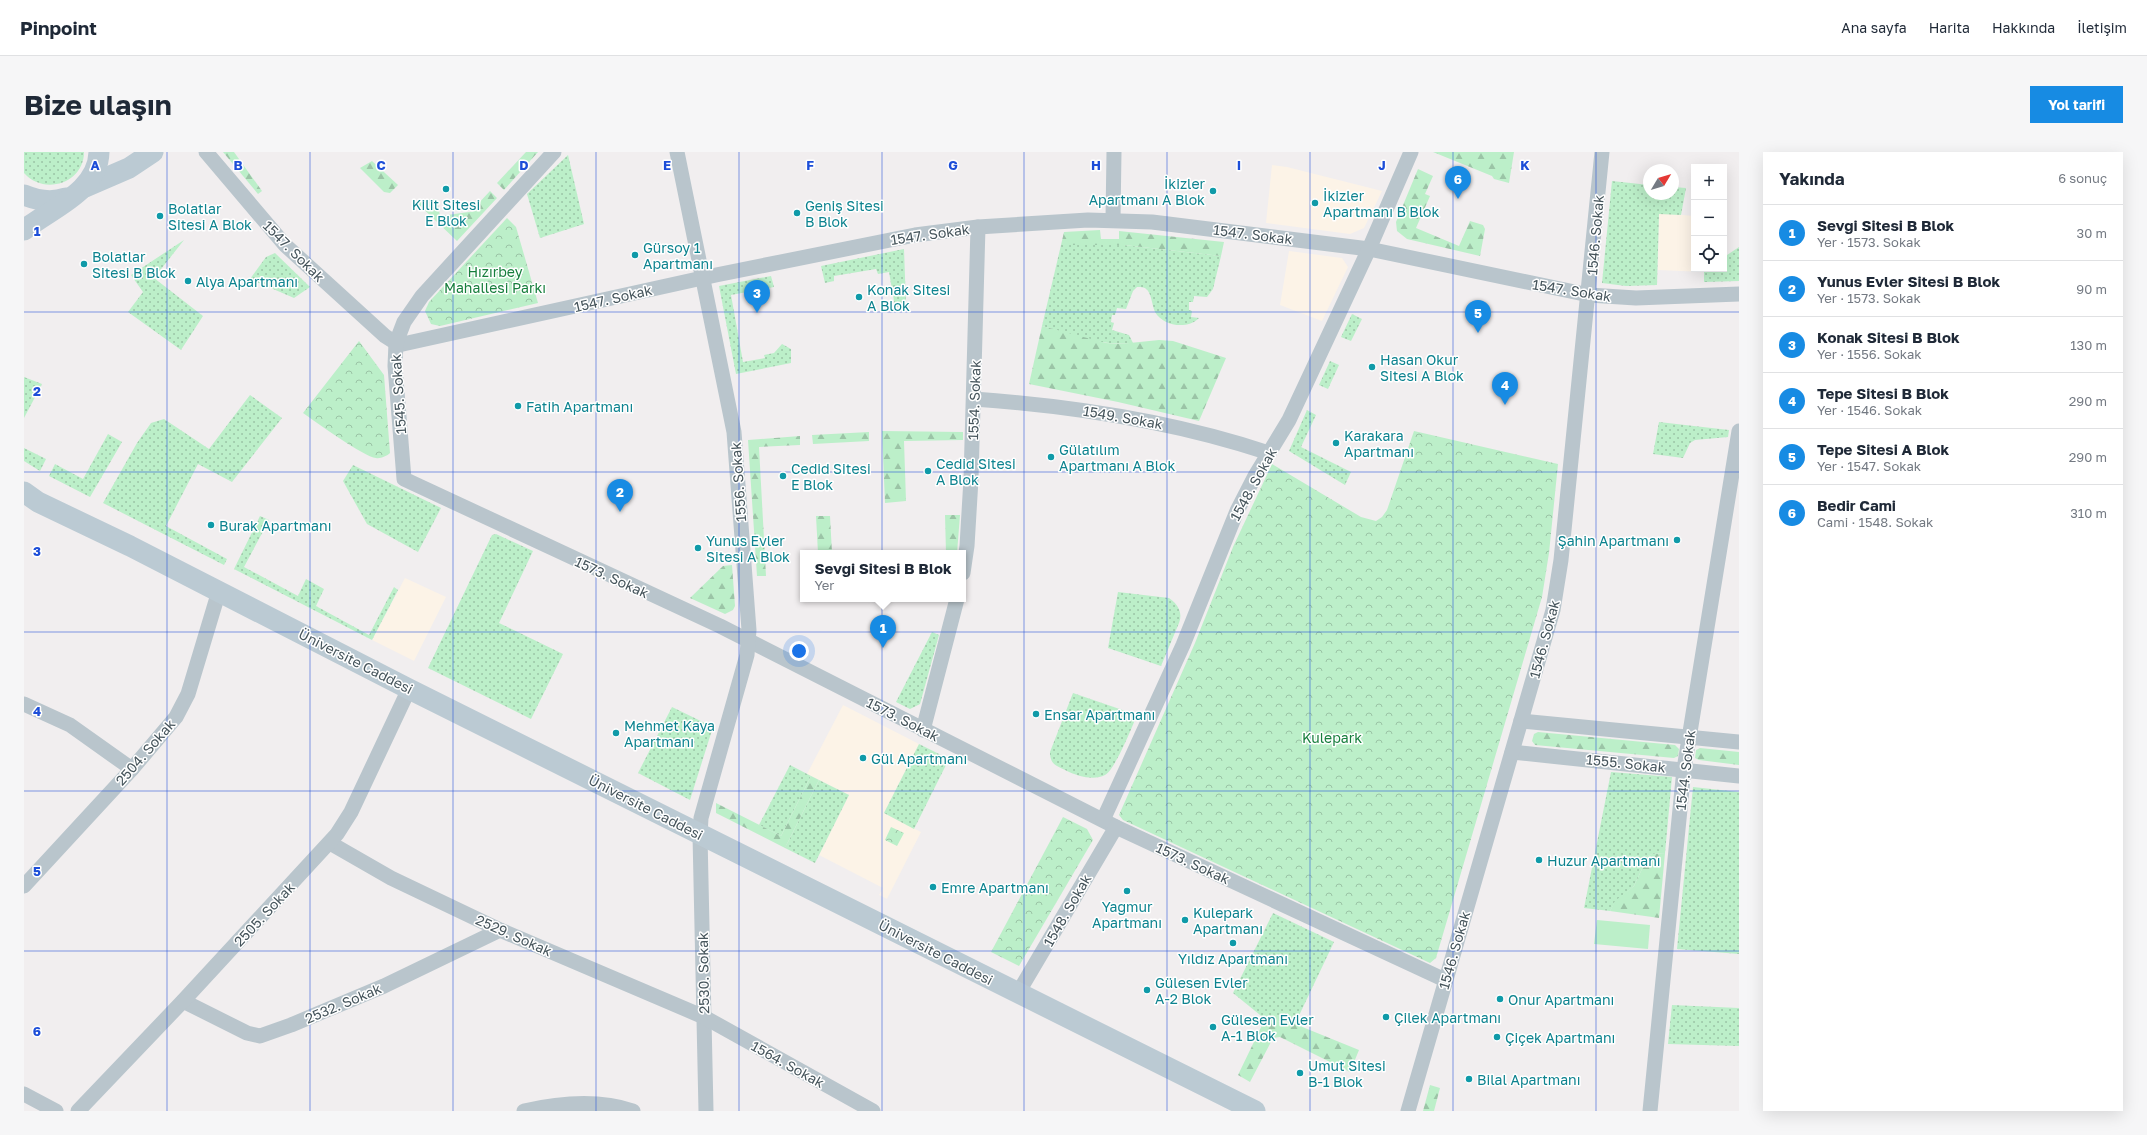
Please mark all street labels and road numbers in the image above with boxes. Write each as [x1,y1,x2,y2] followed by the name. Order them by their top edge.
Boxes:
[1583,194,1607,276] street label: 1546. Sokak
[260,217,328,285] street label: 1547. Sokak
[889,220,971,248] street label: 1547. Sokak
[1212,221,1294,247] street label: 1547. Sokak
[1531,275,1613,305] street label: 1547. Sokak
[572,281,654,315] street label: 1547. Sokak
[387,353,409,435] street label: 1545. Sokak
[964,360,984,440] street label: 1554. Sokak
[1082,402,1164,432] street label: 1549. Sokak
[727,441,749,523] street label: 1556. Sokak
[1226,445,1280,523] street label: 1548. Sokak
[573,553,652,601] street label: 1573. Sokak
[1525,598,1563,680] street label: 1546. Sokak
[296,625,416,697] street label: Üniversite Caddesi
[864,693,942,745] street label: 1573. Sokak
[112,715,178,789] street label: 2504. Sokak
[1672,729,1698,811] street label: 1544. Sokak
[1585,750,1667,776] street label: 1555. Sokak
[586,771,706,843] street label: Üniversite Caddesi
[1154,839,1233,887] street label: 1573. Sokak
[1039,871,1095,949] street label: 1548. Sokak
[230,878,298,950] street label: 2505. Sokak
[1435,909,1473,991] street label: 1546. Sokak
[473,911,555,959] street label: 2529. Sokak
[876,916,996,988] street label: Üniversite Caddesi
[694,932,712,1014] street label: 2530. Sokak
[302,979,384,1027] street label: 2532. Sokak
[749,1037,827,1091] street label: 1564. Sokak

